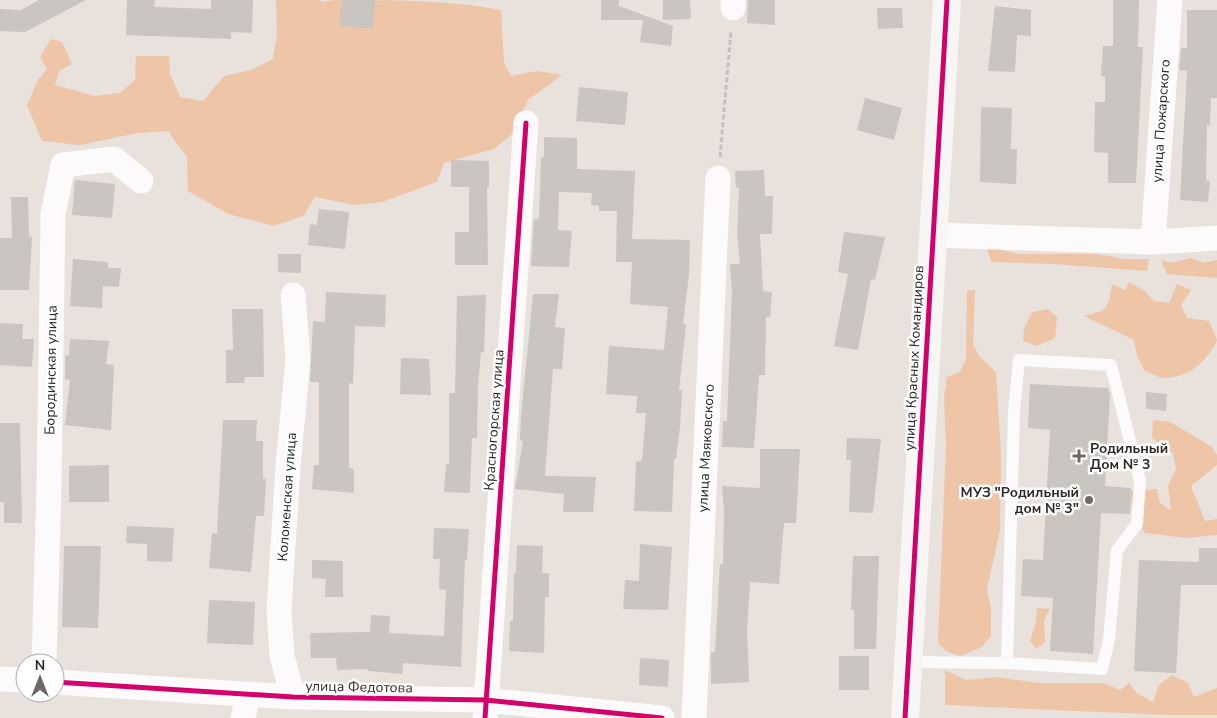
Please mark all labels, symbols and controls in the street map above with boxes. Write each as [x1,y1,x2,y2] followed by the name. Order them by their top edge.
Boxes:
[1147,58,1175,183] street label: улица Пожарского
[900,264,928,451] street label: улица Красных Командиров
[40,305,62,435] street label: Бородинская улица
[480,349,508,491] street label: Красногорская улица
[693,383,719,513] street label: улица Маяковского
[273,432,301,562] street label: Коломенская улица
[1090,439,1168,474] place label: Родильный Дом № 3
[1072,449,1086,463] marker: Родильный Дом № 3
[961,483,1079,518] place label: МУЗ "Родильный дом № 3"
[1083,494,1095,506] marker: МУЗ "Родильный дом № 3"
[15,653,65,703] north arrow
[35,656,45,675] text: N
[305,677,413,697] street label: улица Федотова

